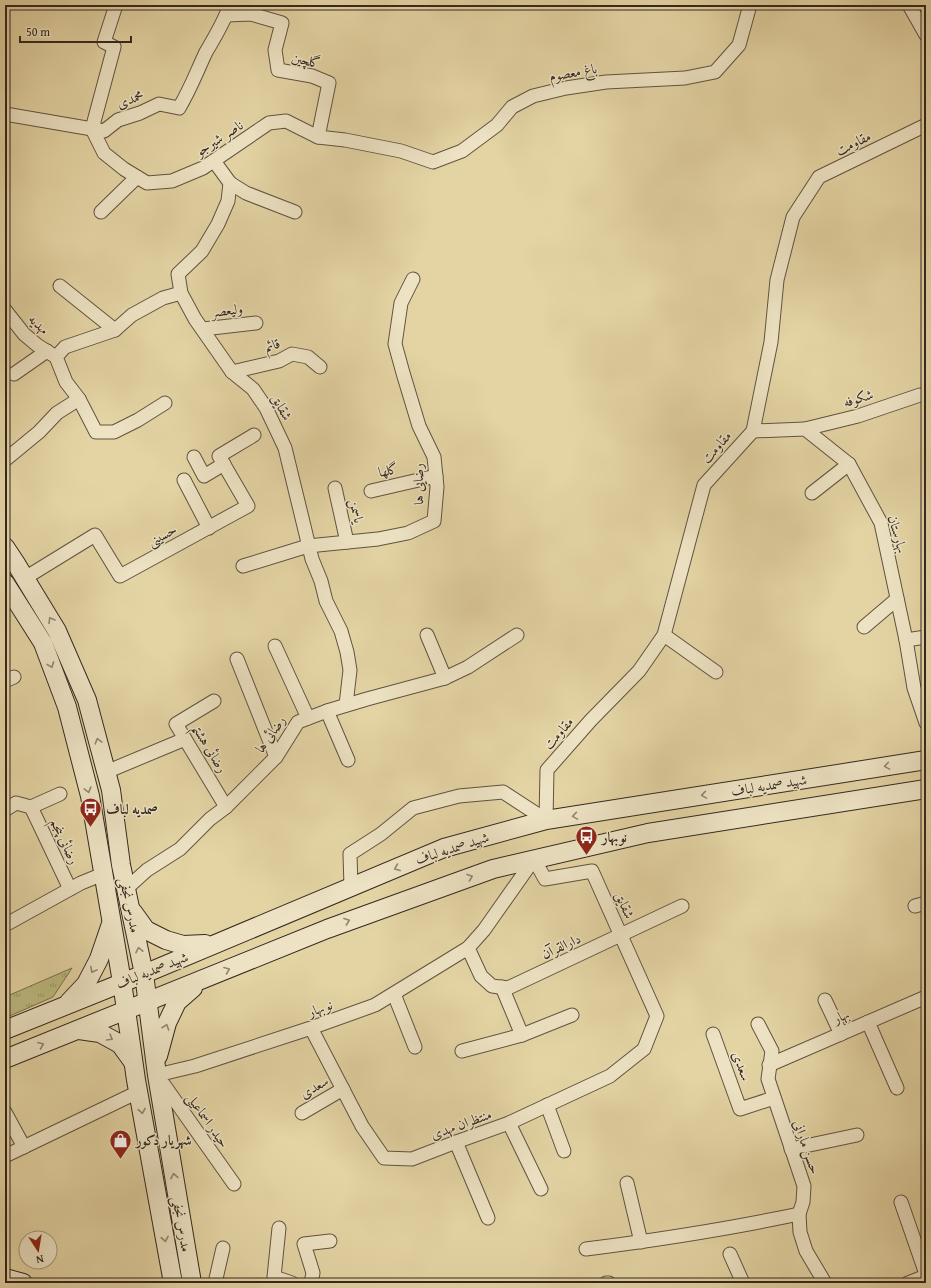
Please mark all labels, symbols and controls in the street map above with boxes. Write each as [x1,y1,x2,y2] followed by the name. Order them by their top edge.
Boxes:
[20,18,131,44] scale bar
[26,23,50,40] text: 50 m
[290,47,322,73] street label: گلچین
[547,58,599,89] street label: باغ معصوم
[113,85,147,113] street label: محمدی
[189,115,247,162] street label: ناصر شیرجو
[832,126,874,160] street label: مقاومت
[208,298,244,322] street label: ولیعصر
[24,309,54,339] street label: مهدیه
[261,333,284,360] street label: قائم
[841,384,876,412] street label: شکوفه
[267,390,297,424] street label: شقایق
[696,426,736,468] street label: مقاومت
[376,458,400,482] street label: گلها
[408,463,428,505] street label: رضایی ها
[345,497,370,526] street label: یاسمن
[883,513,913,555] street label: بهارستان
[144,519,180,551] street label: حسینی
[48,617,55,624] one-way arrow
[47,661,55,668] one-way arrow
[250,711,290,757] street label: رضائی ها
[538,712,578,754] street label: مقاومت
[184,720,232,778] street label: رضائی هشتم
[94,737,103,744] one-way arrow
[884,761,891,770] one-way arrow
[730,769,808,801] street label: شهید صمدیه لباف
[83,786,92,793] one-way arrow
[701,790,707,799] one-way arrow
[77,796,103,829] bus stop icon: صمدیه لباف
[106,799,158,819] place label: صمدیه لباف
[572,811,578,820] one-way arrow
[42,815,84,869] street label: رضائی پنجم
[573,824,599,857] bus stop icon: نوبهار
[413,827,492,869] street label: شهید صمدیه لباف
[600,827,627,847] place label: نوبهار
[394,863,401,871] one-way arrow
[466,874,473,882] one-way arrow
[113,875,146,935] street label: مدرس نجفی
[610,888,640,922] street label: شقایق
[344,918,351,926] one-way arrow
[538,928,584,964] street label: دارالقرآن
[113,946,191,994] street label: شهید صمدیه لباف
[136,947,144,953] one-way arrow
[90,966,98,973] one-way arrow
[223,966,230,974] one-way arrow
[303,994,335,1022] street label: نوبهار
[828,1004,852,1029] street label: بهار
[162,1023,170,1030] one-way arrow
[106,1034,113,1041] one-way arrow
[37,1042,45,1050] one-way arrow
[727,1048,757,1084] street label: سعدی
[296,1071,332,1103] street label: سعدی
[182,1088,234,1152] street label: حیدر اسماعیلی
[428,1104,494,1144] street label: منتظران مهدی
[137,1108,145,1114] one-way arrow
[788,1117,826,1177] street label: حسن مارانی
[107,1127,133,1160] shop icon: شهریار دکور
[134,1130,192,1150] place label: شهریار دکور
[170,1172,179,1179] one-way arrow
[166,1195,197,1254] street label: مدرس نجفی
[18,1230,58,1270] north arrow
[160,1236,169,1242] one-way arrow
[34,1251,45,1269] text: N

